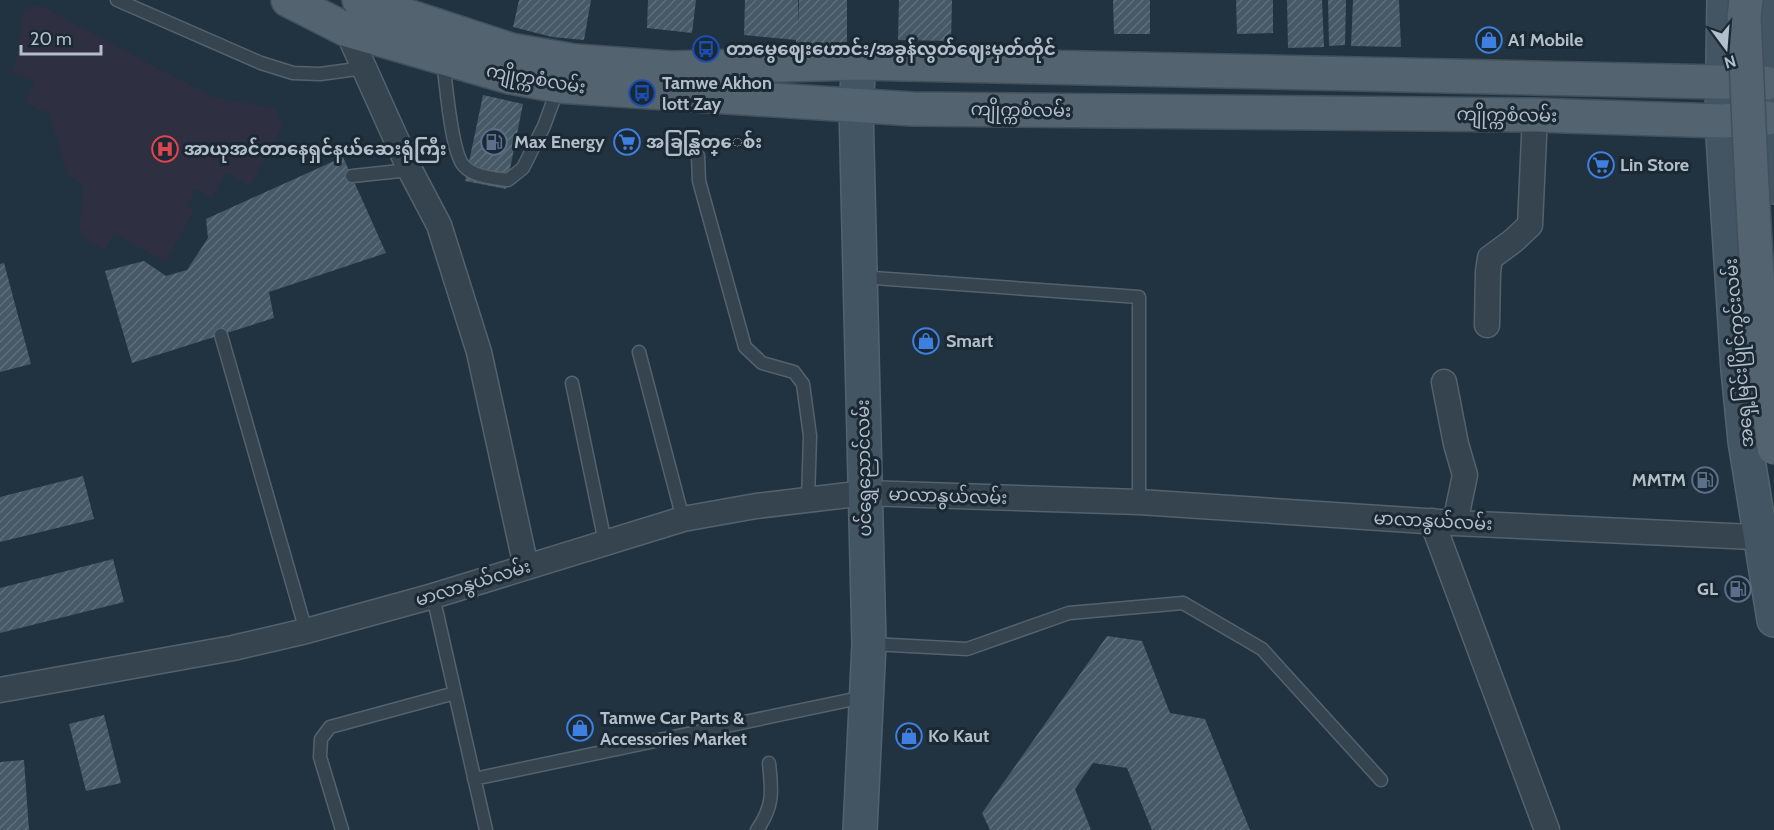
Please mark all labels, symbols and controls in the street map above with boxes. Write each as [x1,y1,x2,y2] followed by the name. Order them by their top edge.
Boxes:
[21,18,100,56] scale bar
[1696,18,1756,78] north arrow
[1474,25,1504,55] shop icon: A1 Mobile
[30,28,72,50] text: 20 m
[1508,29,1583,51] place label: A1 Mobile
[691,34,721,64] bus stop icon: တာမွေဈေးဟောင်း/အခွန်လွတ်ဈေးမှတ်တိုင်
[726,37,1056,63] place label: တာမွေဈေးဟောင်း/အခွန်လွတ်ဈေးမှတ်တိုင်
[1722,51,1738,73] text: N
[484,56,588,103] street label: ကျိုက္ကစံလမ်း
[662,72,772,115] place label: Tamwe Akhon lott Zay
[627,78,657,108] bus stop icon: Tamwe Akhon lott Zay
[970,95,1072,126] street label: ကျိုက္ကစံလမ်း
[1456,100,1558,131] street label: ကျိုက္ကစံလမ်း
[479,127,509,157] fuel station icon: Max Energy
[612,127,642,157] supermarket icon: အခြန္လြတ္ေစ်း
[646,130,762,156] place label: အခြန္လြတ္ေစ်း
[514,131,605,153] place label: Max Energy
[150,134,180,164] hospital icon: အာယုအင်တာနေရှင်နယ်ဆေးရုံကြီး
[184,137,447,163] place label: အာယုအင်တာနေရှင်နယ်ဆေးရုံကြီး
[1586,150,1616,180] supermarket icon: Lin Store
[1620,154,1689,176] place label: Lin Store
[1717,257,1762,449] street label: အရှေ့မြင်းပြိုင်ကွင်းလမ်း
[911,326,941,356] shop icon: Smart
[946,330,993,352] place label: Smart
[850,399,880,537] street label: ပင်ရွှေညောင်လမ်း
[1690,465,1720,495] fuel station icon: MMTM
[1632,469,1686,491] place label: MMTM
[888,481,1008,513] street label: မာလာနွယ်လမ်း
[1373,505,1493,539] street label: မာလာနွယ်လမ်း
[412,553,534,615] street label: မာလာနွယ်လမ်း
[1723,574,1753,604] fuel station icon: GL
[1697,578,1718,600] place label: GL
[600,707,747,750] place label: Tamwe Car Parts & Accessories Market
[565,713,595,743] shop icon: Tamwe Car Parts & Accessories Market
[894,721,924,751] shop icon: Ko Kaut
[928,725,989,747] place label: Ko Kaut

